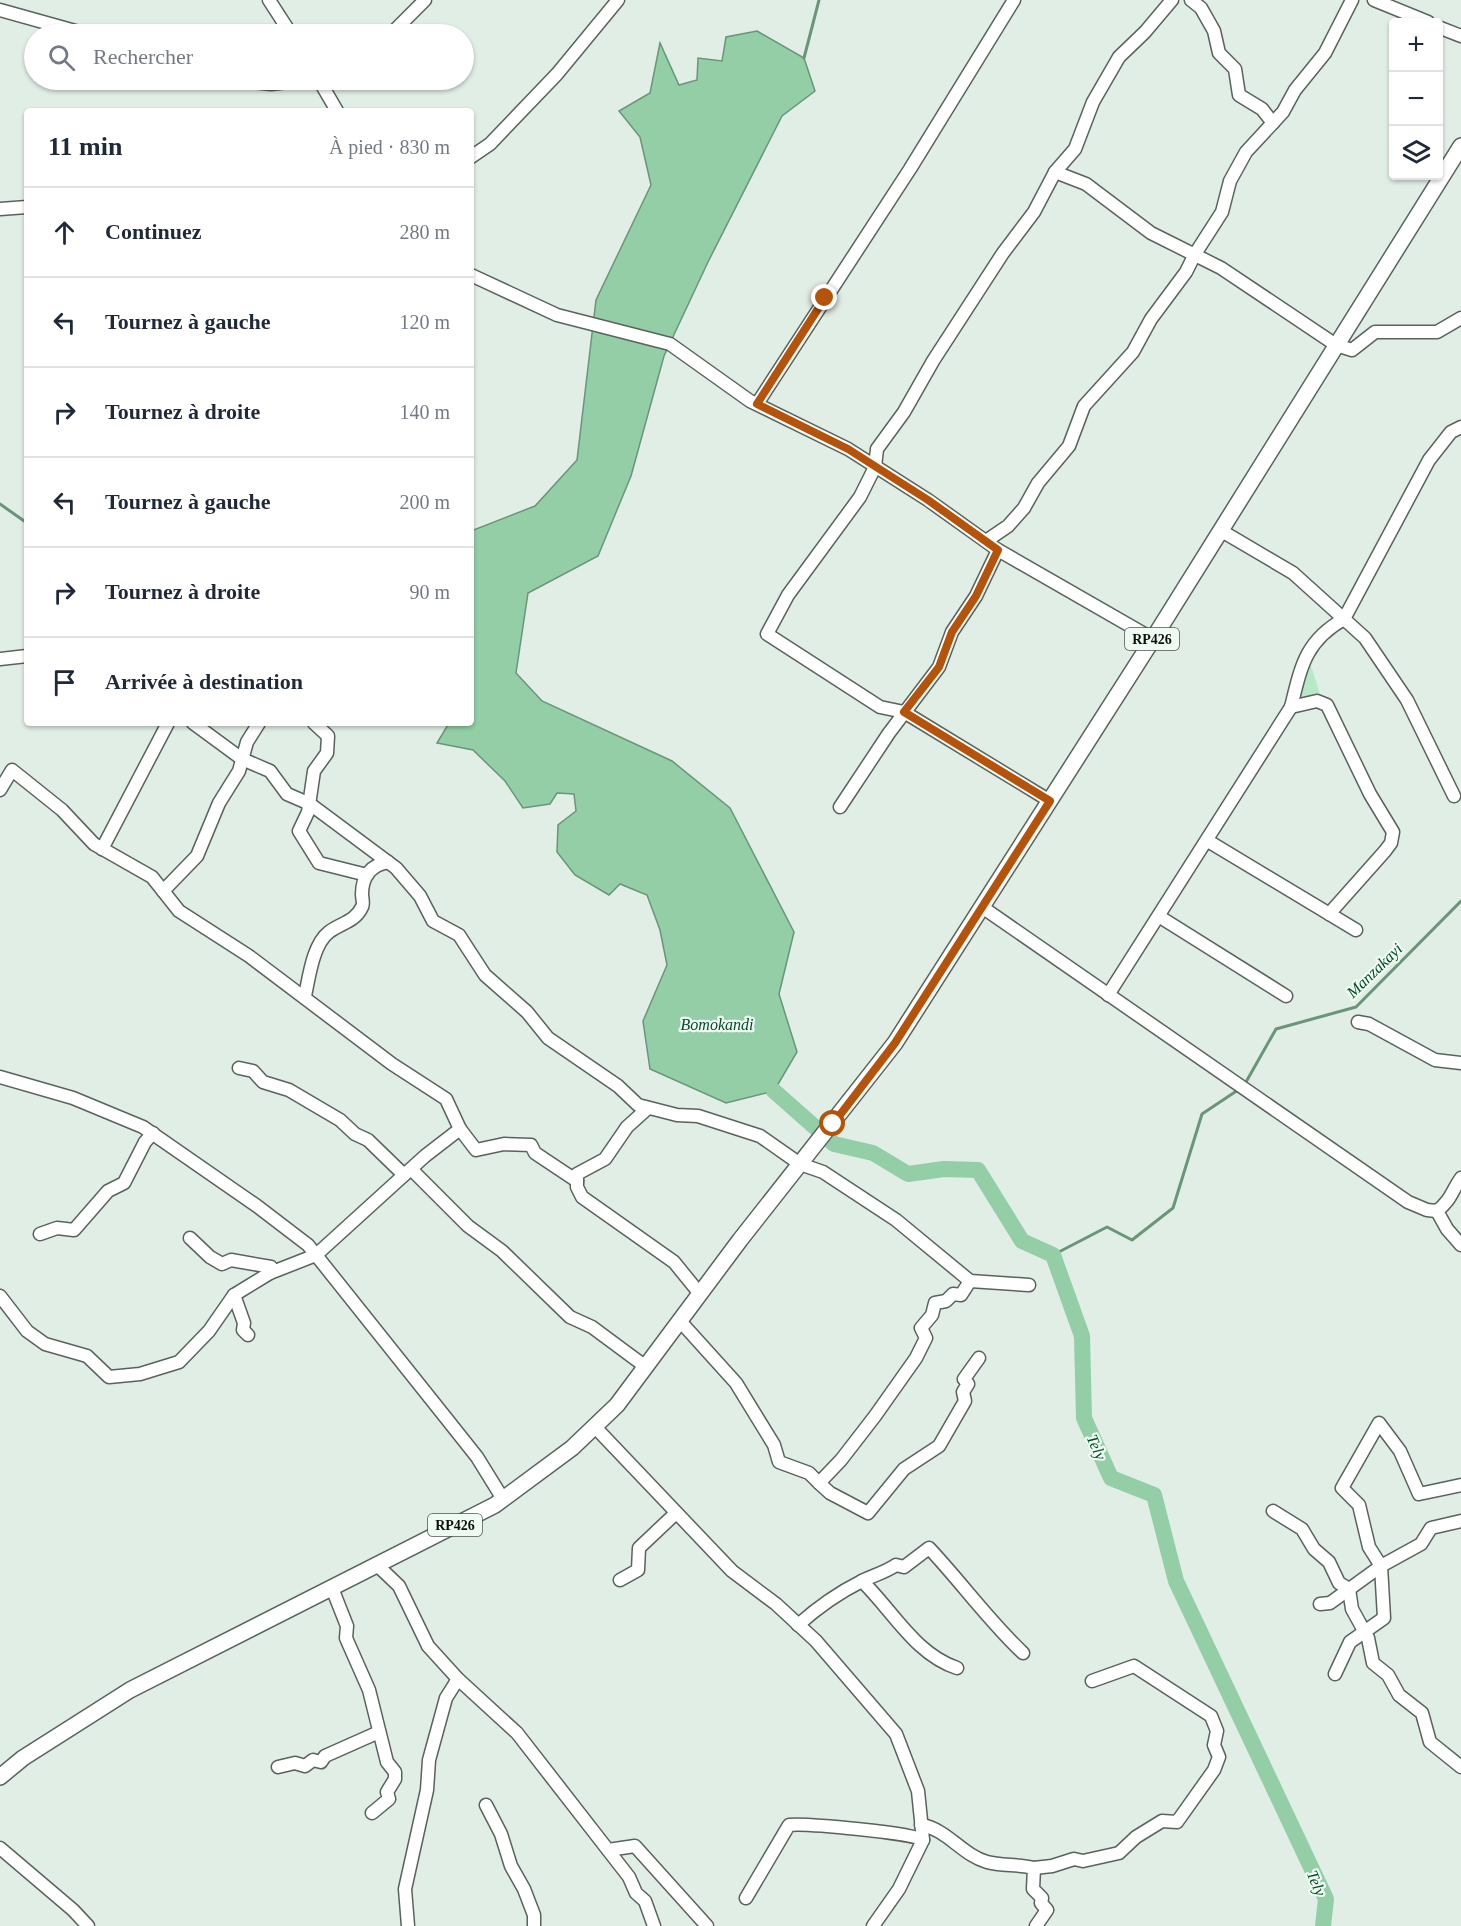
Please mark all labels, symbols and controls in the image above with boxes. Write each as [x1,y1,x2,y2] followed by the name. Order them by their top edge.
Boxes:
[1389,18,1443,180] map controls
[1389,18,1443,72] button: +
[24,24,474,90] search box
[45,41,78,74] icon: search
[93,44,193,69] text: Rechercher
[1389,72,1443,126] button: −
[1389,126,1443,180] button: layers
[48,132,122,161] text: 11 min
[329,136,450,158] text: À pied · 830 m
[48,216,81,249] icon: ahead
[105,219,202,244] text: Continuez
[399,221,450,243] text: 280 m
[811,284,837,310] route end
[48,306,81,339] icon: left
[105,309,270,334] text: Tournez à gauche
[399,311,450,333] text: 120 m
[48,396,81,429] icon: right
[105,399,260,424] text: Tournez à droite
[399,401,450,423] text: 140 m
[48,486,81,519] icon: left
[105,489,270,514] text: Tournez à gauche
[399,491,450,513] text: 200 m
[48,576,81,609] icon: right
[105,579,260,604] text: Tournez à droite
[409,581,450,603] text: 90 m
[1125,628,1179,650] road number: RP426
[48,666,81,699] icon: arrive
[105,669,303,694] text: Arrivée à destination
[1342,940,1406,1002] water label: Manzakayi
[681,1016,753,1033] water label: Bomokandi
[819,1110,845,1136] route start
[1083,1432,1110,1464] water label: Tely
[428,1514,482,1536] road number: RP426
[1303,1868,1330,1900] water label: Tely

